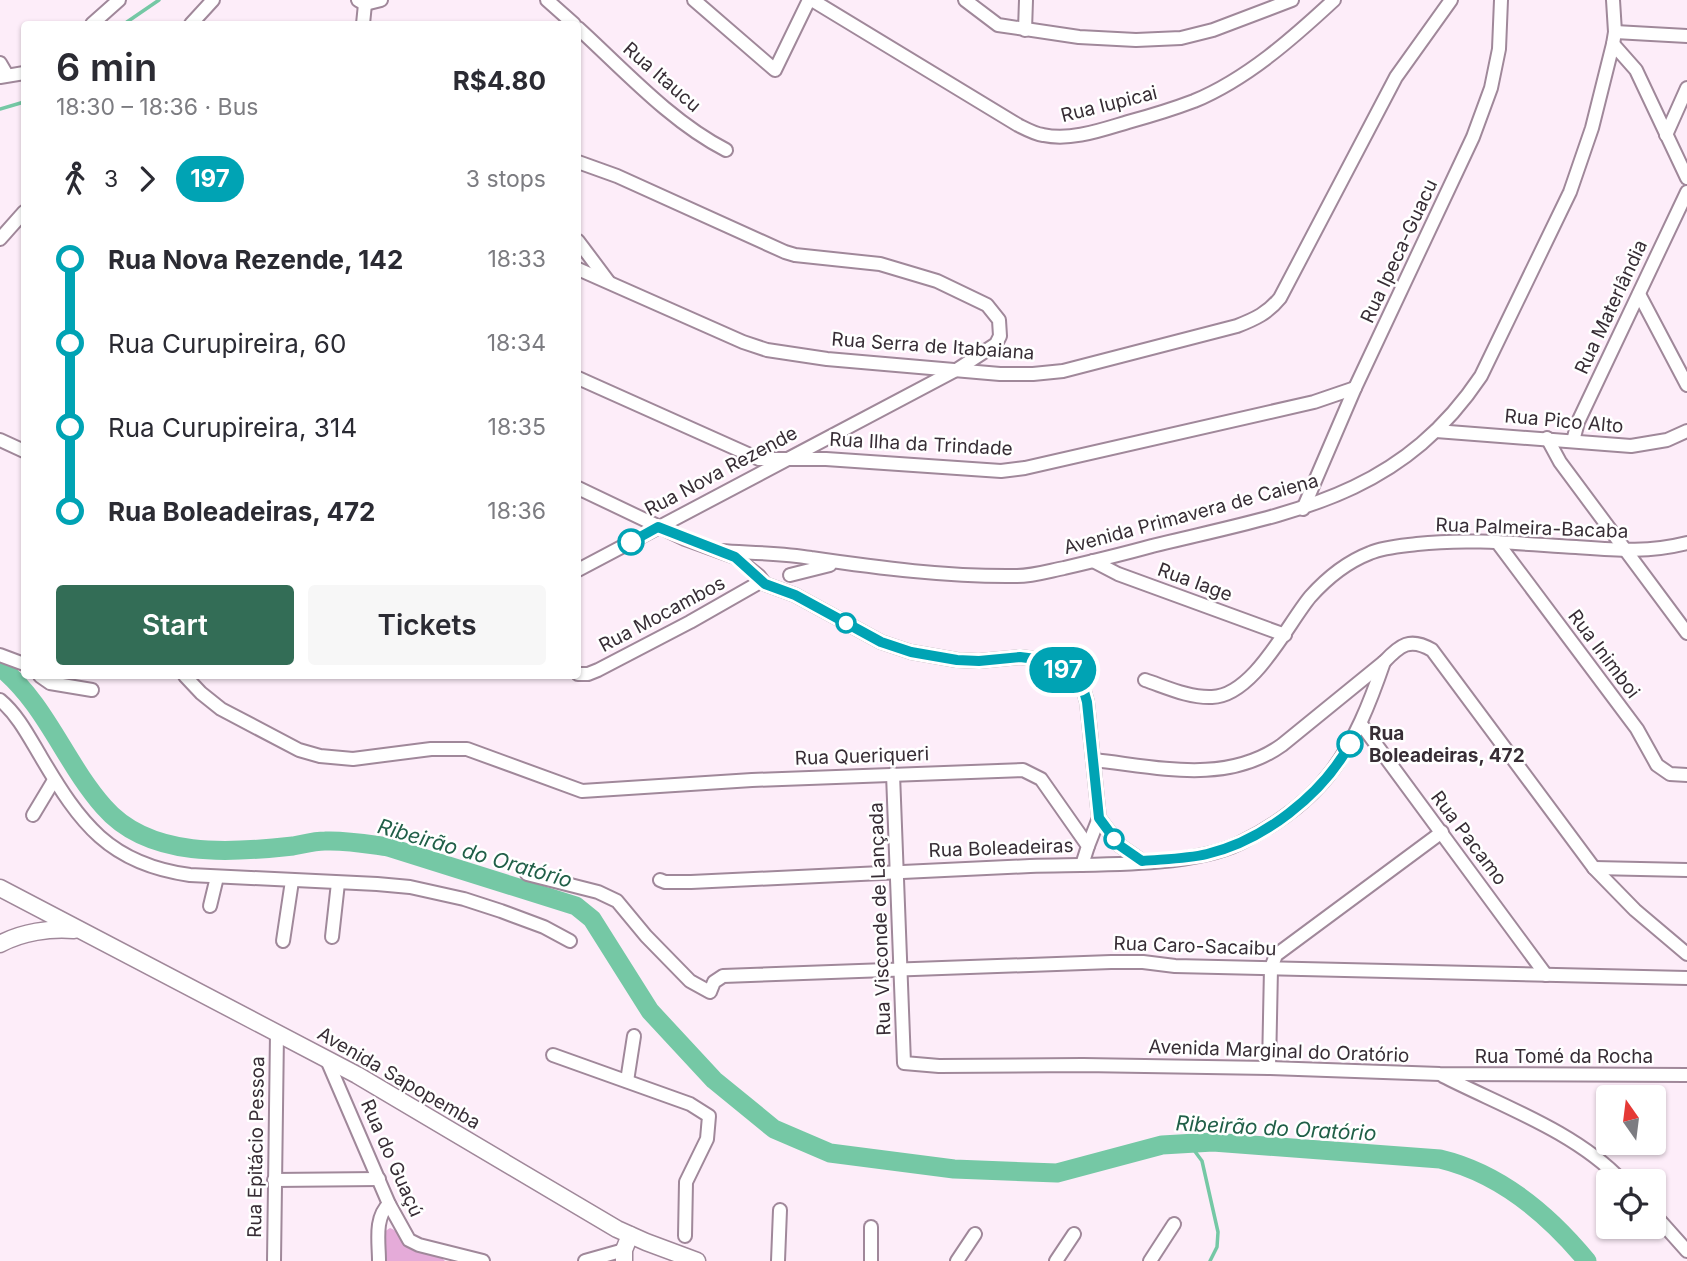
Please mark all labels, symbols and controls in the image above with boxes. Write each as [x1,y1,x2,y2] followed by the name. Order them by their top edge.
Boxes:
[619,37,705,117] street label: Rua Itaucu
[56,44,157,90] text: 6 min
[453,65,546,96] text: R$4.80
[1058,81,1160,127] street label: Rua Iupicai
[56,93,258,121] text: 18:30 – 18:36 · Bus
[56,160,94,198] icon: walk
[128,160,166,198] icon: forward
[190,164,230,193] text: 197
[104,165,118,193] text: 3
[466,165,546,193] text: 3 stops
[1356,175,1442,327] street label: Rua Ipeca-Guacu
[1570,236,1652,378] street label: Rua Materlândia
[108,244,403,275] text: Rua Nova Rezende, 142
[487,245,546,273] text: 18:33
[831,327,1035,365] street label: Rua Serra de Itabaiana
[108,328,346,359] text: Rua Curupireira, 60
[487,329,546,357] text: 18:34
[1504,404,1624,438] street label: Rua Pico Alto
[108,412,357,443] text: Rua Curupireira, 314
[488,413,546,441] text: 18:35
[641,421,801,521] street label: Rua Nova Rezende
[829,428,1013,460] street label: Rua Ilha da Trindade
[1061,469,1321,559] street label: Avenida Primavera de Caiena
[108,496,375,527] text: Rua Boleadeiras, 472
[487,497,546,525] text: 18:36
[1435,513,1629,543] street label: Rua Palmeira-Bacaba
[618,529,644,555] unlabelled marker
[1154,558,1236,606] street label: Rua Iage
[595,571,729,657] street label: Rua Mocambos
[56,585,294,665] button: Start
[308,585,546,665] button: Tickets
[1563,605,1645,703] street label: Rua Inimboi
[836,613,856,633] unlabelled marker
[1023,647,1103,693] line badge: 197
[1043,655,1083,684] text: 197
[1369,722,1525,767] place label: Rua Boleadeiras, 472
[1337,731,1363,757] marker: Rua Boleadeiras, 472
[794,742,930,770] street label: Rua Queriqueri
[1426,786,1512,890] street label: Rua Pacamo
[864,802,896,1036] street label: Rua Visconde de Lançada
[375,813,575,893] water label: Ribeirão do Oratório
[1104,829,1124,849] unlabelled marker
[928,834,1074,862] street label: Rua Boleadeiras
[1113,932,1277,960] street label: Rua Caro-Sacaibu
[313,1022,485,1134] street label: Avenida Sapopemba
[1148,1035,1410,1067] street label: Avenida Marginal do Oratório
[1475,1045,1653,1068] street label: Rua Tomé da Rocha
[243,1056,269,1238] street label: Rua Epitácio Pessoa
[1596,1085,1666,1155] north arrow
[1596,1085,1666,1239] map controls
[356,1096,428,1220] street label: Rua do Guaçú
[1175,1110,1377,1146] water label: Ribeirão do Oratório
[1596,1169,1666,1239] button: locate

